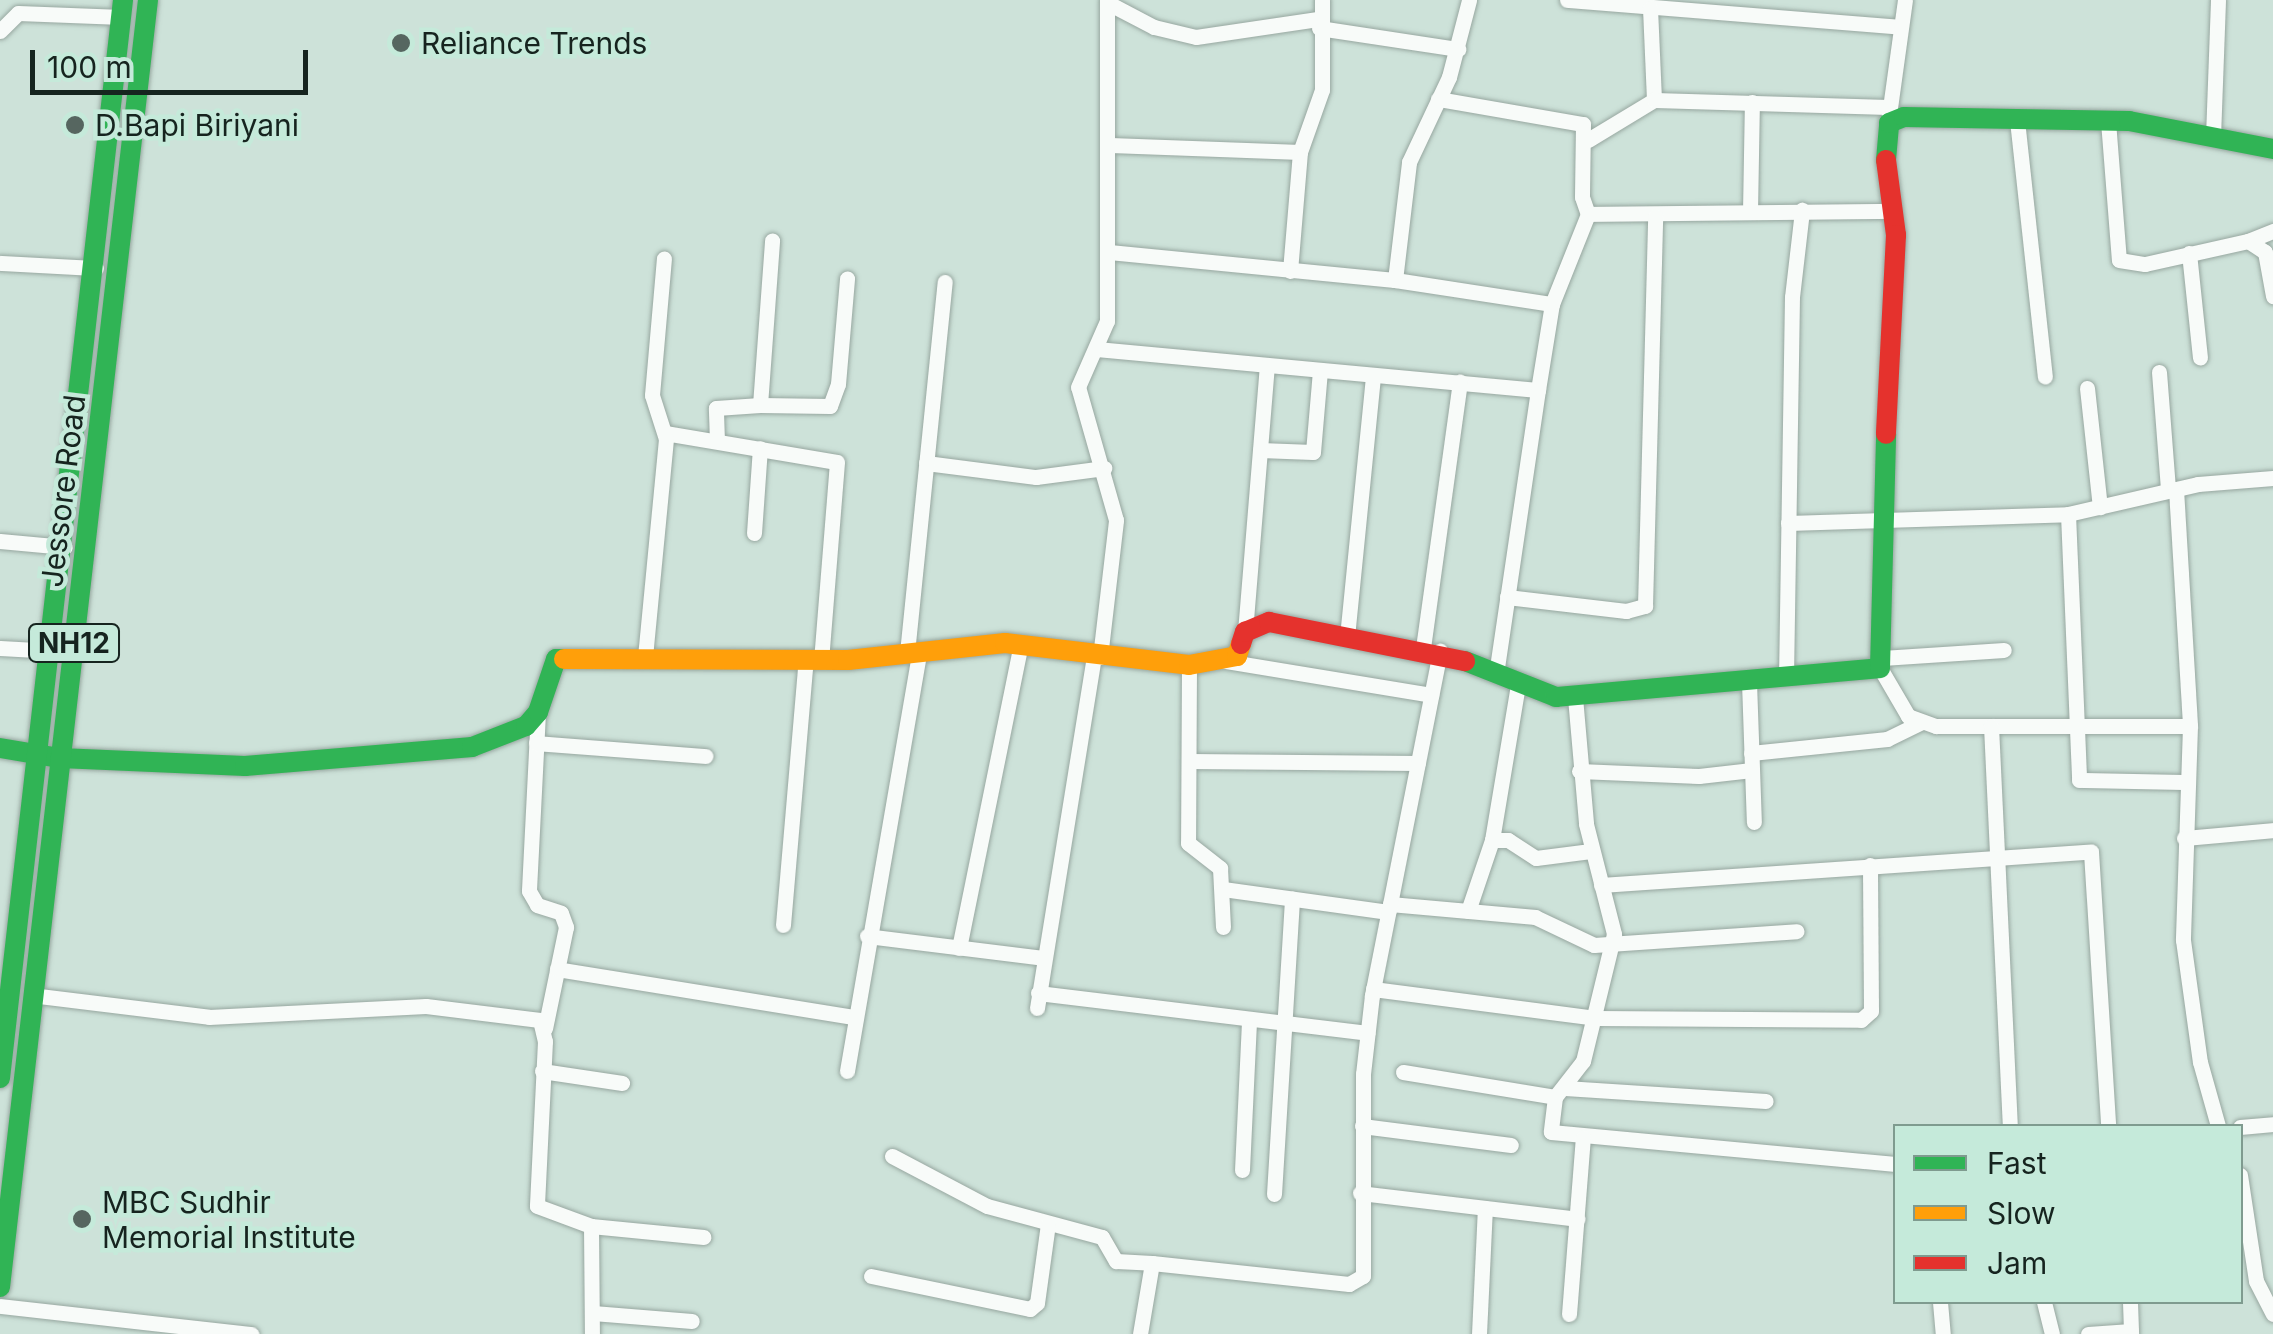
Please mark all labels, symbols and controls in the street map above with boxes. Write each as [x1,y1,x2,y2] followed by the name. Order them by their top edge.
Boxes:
[421,25,647,61] place label: Reliance Trends
[35,30,312,92] scale bar
[390,32,412,54] marker: Reliance Trends
[47,49,132,85] text: 100 m
[95,107,299,143] place label: D.Bapi Biriyani
[64,114,86,136] marker: D.Bapi Biriyani
[33,393,93,589] street label: Jessore Road
[27,620,122,666] road number: NH12
[1893,1124,2243,1304] legend
[1987,1145,2046,1181] text: Fast
[102,1184,356,1254] place label: MBC Sudhir Memorial Institute
[1987,1195,2056,1231] text: Slow
[71,1208,93,1230] marker: MBC Sudhir Memorial Institute
[1987,1245,2047,1281] text: Jam

